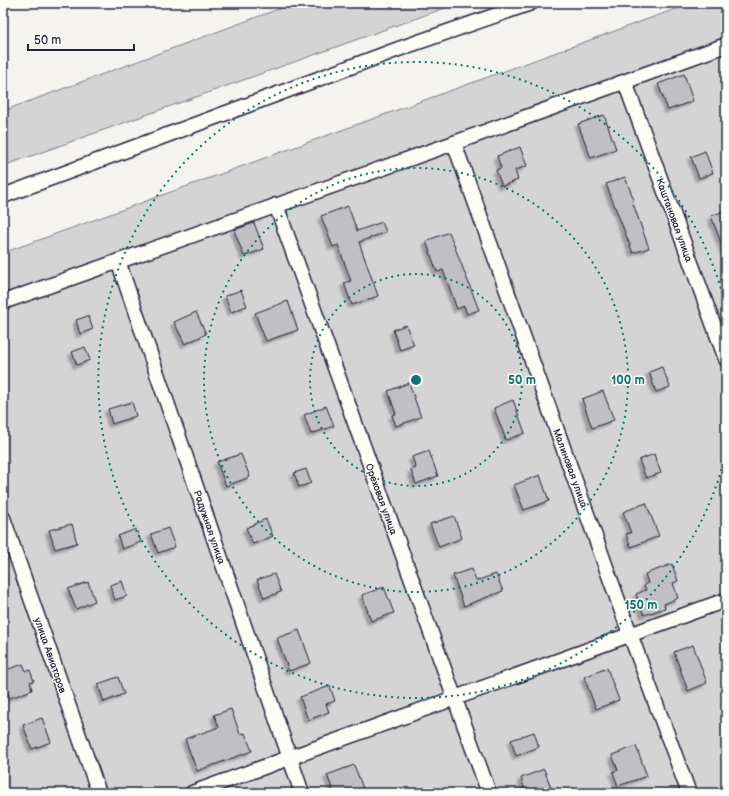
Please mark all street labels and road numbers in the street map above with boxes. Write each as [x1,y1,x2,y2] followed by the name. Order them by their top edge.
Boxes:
[653,177,695,264] street label: Каштановая улица
[550,427,590,510] street label: Малиновая улица
[363,462,400,537] street label: Ореховая улица
[191,489,227,566] street label: Радужная улица
[32,616,69,695] street label: улица Авиаторов

